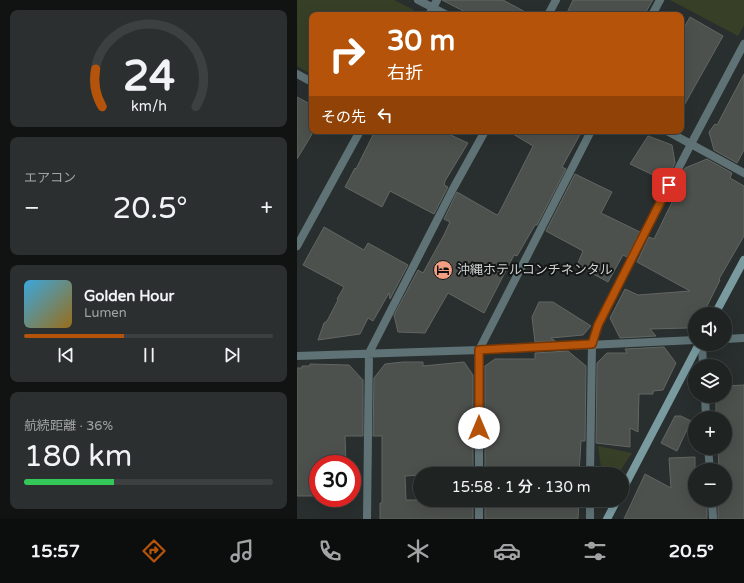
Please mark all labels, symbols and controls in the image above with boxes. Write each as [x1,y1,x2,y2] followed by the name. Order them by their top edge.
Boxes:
[387,24,455,58] text: 30 m
[321,28,373,80] icon: right
[122,51,175,101] text: 24
[387,62,423,84] text: 右折
[131,97,166,114] text: km/h
[374,104,396,126] icon: left
[321,108,366,126] text: その先
[652,168,686,202] pin
[24,170,76,186] text: エアコン
[658,174,680,196] icon: arrive
[113,190,188,227] text: 20.5°
[24,195,40,221] text: −
[261,195,273,221] text: +
[432,259,454,281] hotel icon: 沖縄ホテルコンチネンタル
[457,262,613,278] place label: 沖縄ホテルコンチネンタル
[84,287,174,305] text: Golden Hour
[84,305,127,321] text: Lumen
[688,307,732,507] map controls
[688,307,732,351] button: sound
[55,344,77,366] icon: previous
[138,344,160,366] icon: pause
[221,344,243,366] icon: next
[688,359,732,403] button: layers
[458,407,500,449] position arrow
[688,411,732,455] button: +
[24,418,113,434] text: 航続距離 · 36%
[24,438,132,475] text: 180 km
[309,455,361,507] speed limit sign: 30
[688,463,732,507] button: −
[451,478,591,496] text: 15:58 · 1 分 · 130 m
[140,537,168,565] icon: directions
[228,537,256,565] icon: music
[316,537,344,565] icon: phone
[404,537,432,565] icon: climate
[493,537,521,565] icon: car
[581,537,609,565] icon: filters
[30,540,80,562] text: 15:57
[669,540,714,562] text: 20.5°

